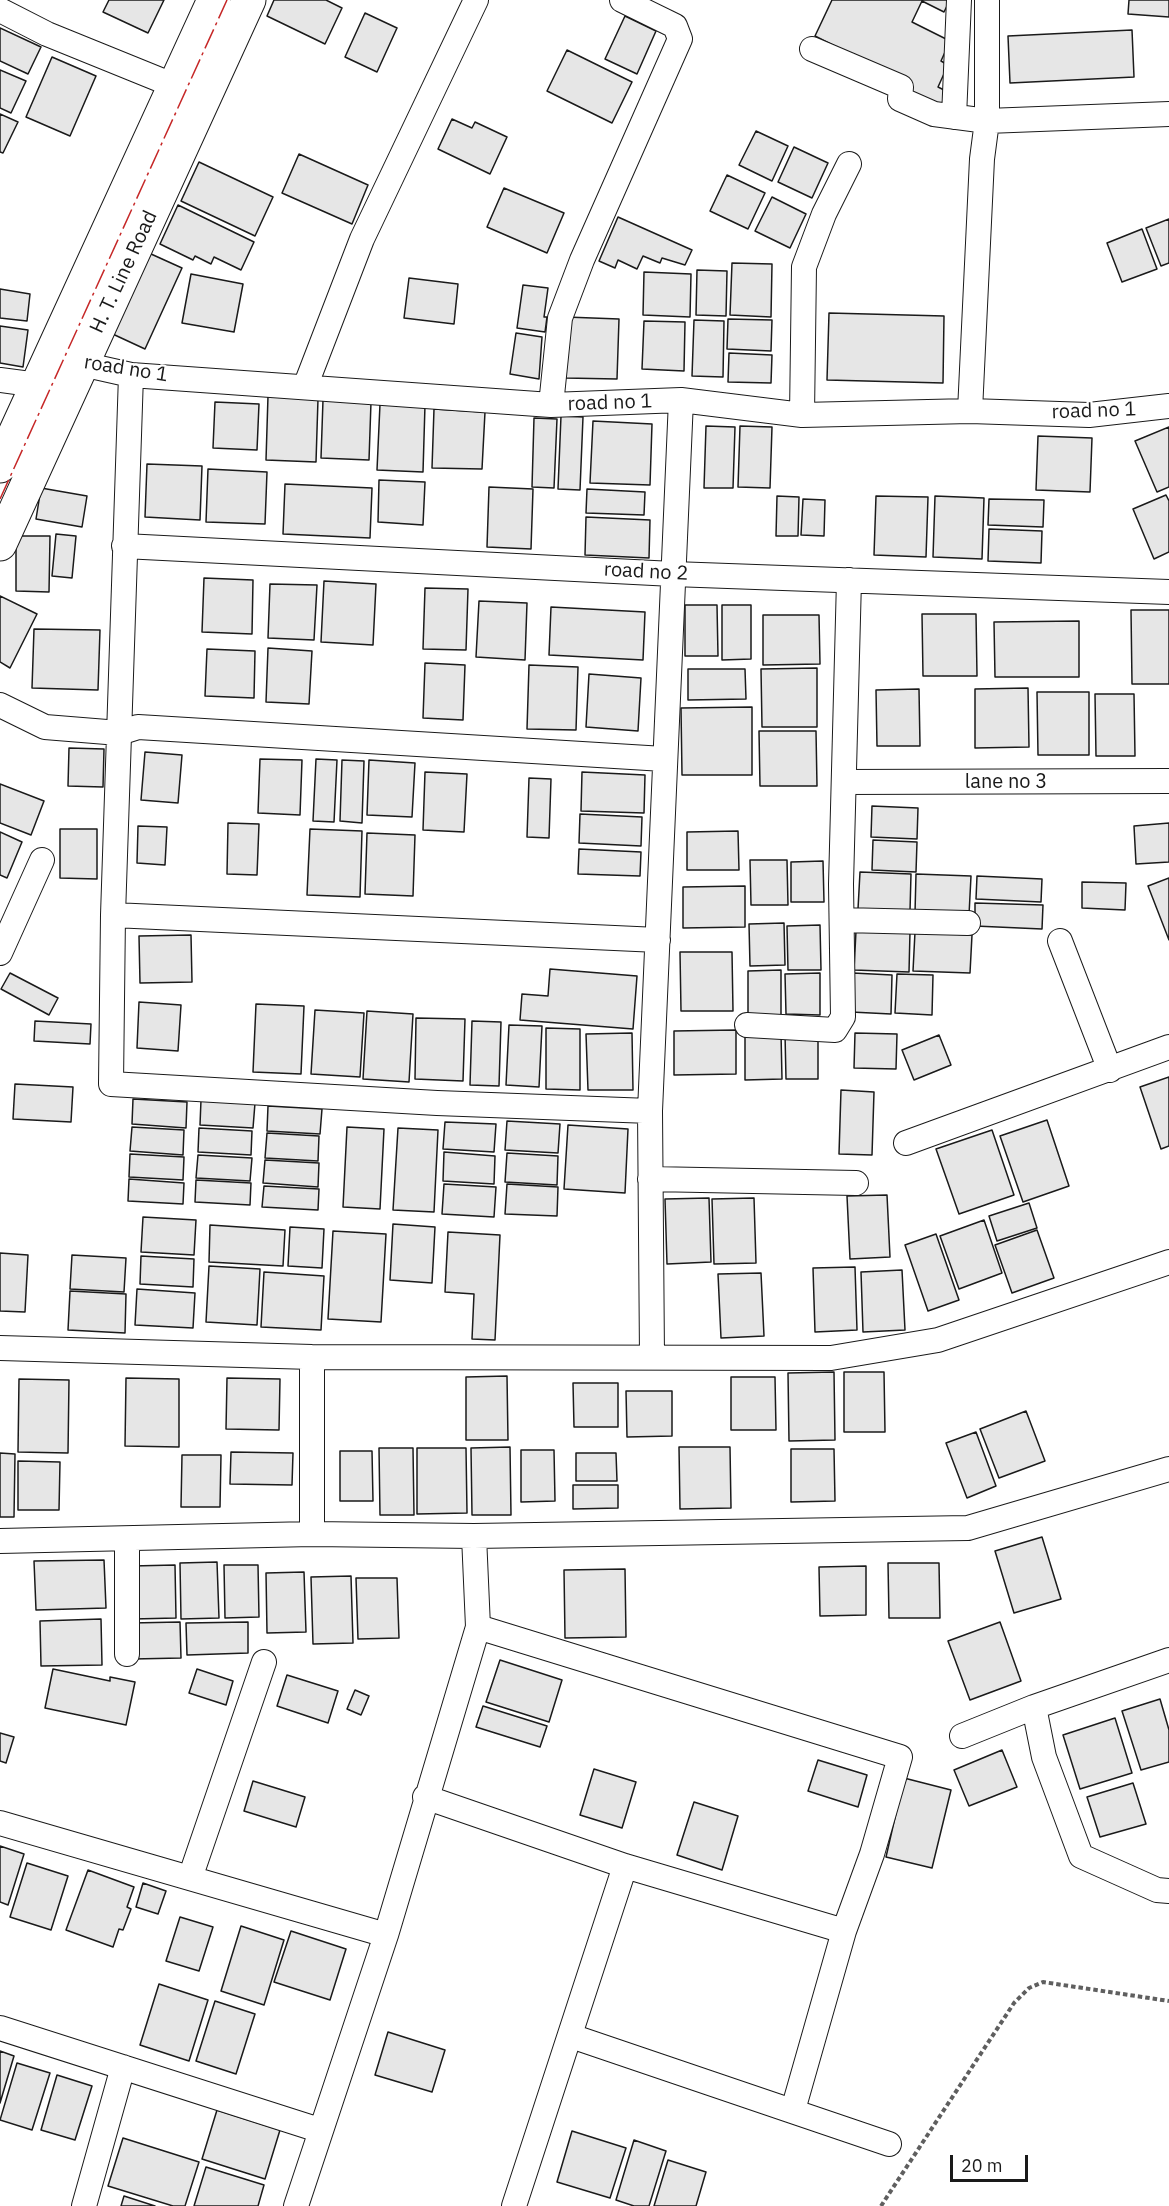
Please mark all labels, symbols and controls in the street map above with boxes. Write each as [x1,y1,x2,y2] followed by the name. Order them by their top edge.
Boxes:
[85,207,163,337] street label: H. T. Line Road
[82,351,170,387] street label: road no 1
[567,390,653,416] street label: road no 1
[1051,398,1137,424] street label: road no 1
[603,558,689,586] street label: road no 2
[965,770,1047,794] street label: lane no 3
[953,2143,1031,2181] scale bar
[961,2154,1003,2177] text: 20 m

